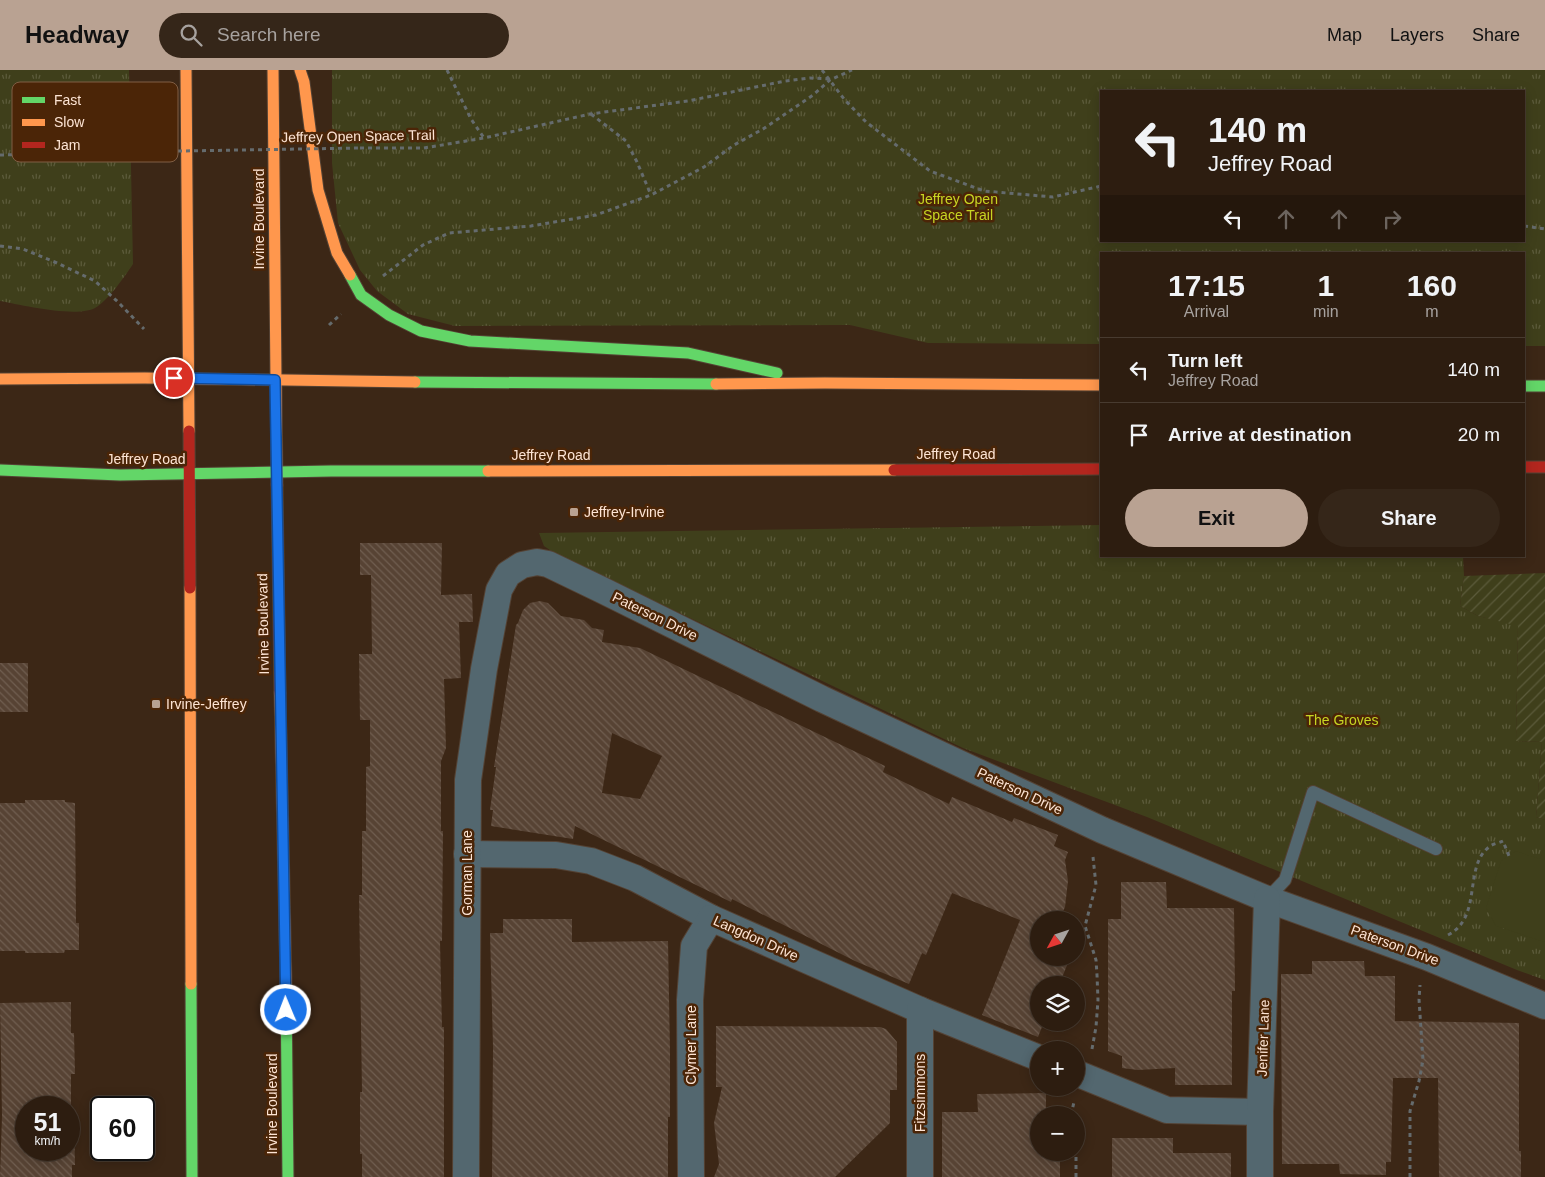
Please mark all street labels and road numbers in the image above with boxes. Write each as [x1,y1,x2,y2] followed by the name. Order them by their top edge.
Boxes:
[281,127,435,145] street label: Jeffrey Open Space Trail
[251,168,267,270] street label: Irvine Boulevard
[916,446,996,462] street label: Jeffrey Road
[511,447,591,463] street label: Jeffrey Road
[106,451,186,467] street label: Jeffrey Road
[254,573,272,675] street label: Irvine Boulevard
[610,589,700,644] street label: Paterson Drive
[975,764,1066,818] street label: Paterson Drive
[459,830,475,916] street label: Gorman Lane
[711,912,801,964] street label: Langdon Drive
[1349,922,1441,968] street label: Paterson Drive
[1254,999,1272,1077] street label: Jenifer Lane
[683,1005,699,1085] street label: Clymer Lane
[264,1053,280,1155] street label: Irvine Boulevard
[912,1054,928,1132] street label: Fitzsimmons

